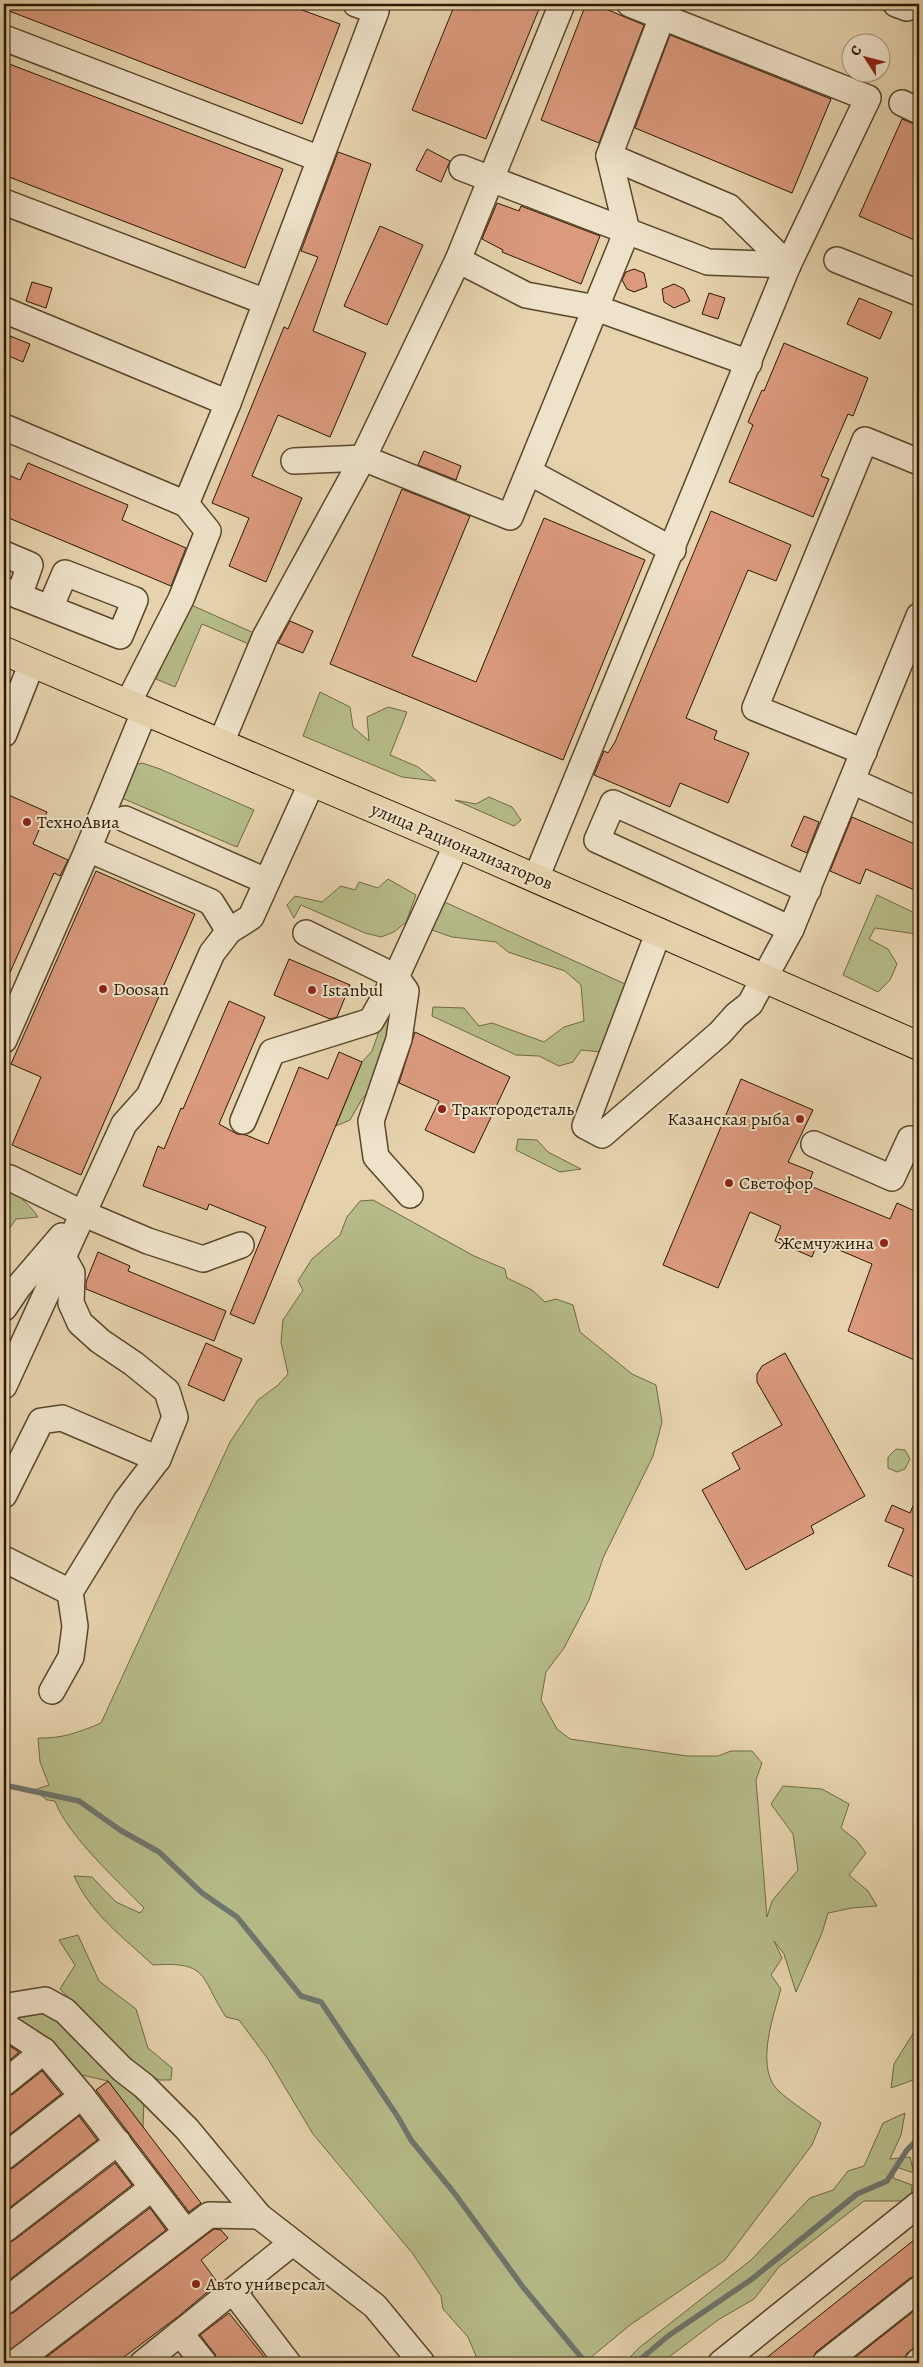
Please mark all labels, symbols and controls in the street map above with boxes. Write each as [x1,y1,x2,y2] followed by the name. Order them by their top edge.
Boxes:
[840,32,890,82] north arrow
[846,41,866,60] text: С
[366,796,557,895] street label: улица Рационализаторов
[37,810,120,834] place label: ТехноАвиа
[21,816,33,828] marker: ТехноАвиа
[113,977,169,1001] place label: Doosan
[322,978,383,1002] place label: Istanbul
[97,983,109,995] marker: Doosan
[306,984,318,996] marker: Istanbul
[452,1097,574,1121] place label: Трактородеталь
[436,1103,448,1115] marker: Трактородеталь
[667,1107,791,1131] place label: Казанская рыба
[794,1113,806,1125] marker: Казанская рыба
[739,1171,813,1195] place label: Светофор
[723,1177,735,1189] marker: Светофор
[778,1231,875,1255] place label: Жемчужина
[878,1237,890,1249] marker: Жемчужина
[205,2272,326,2296] place label: Авто универсал
[190,2278,202,2290] marker: Авто универсал

